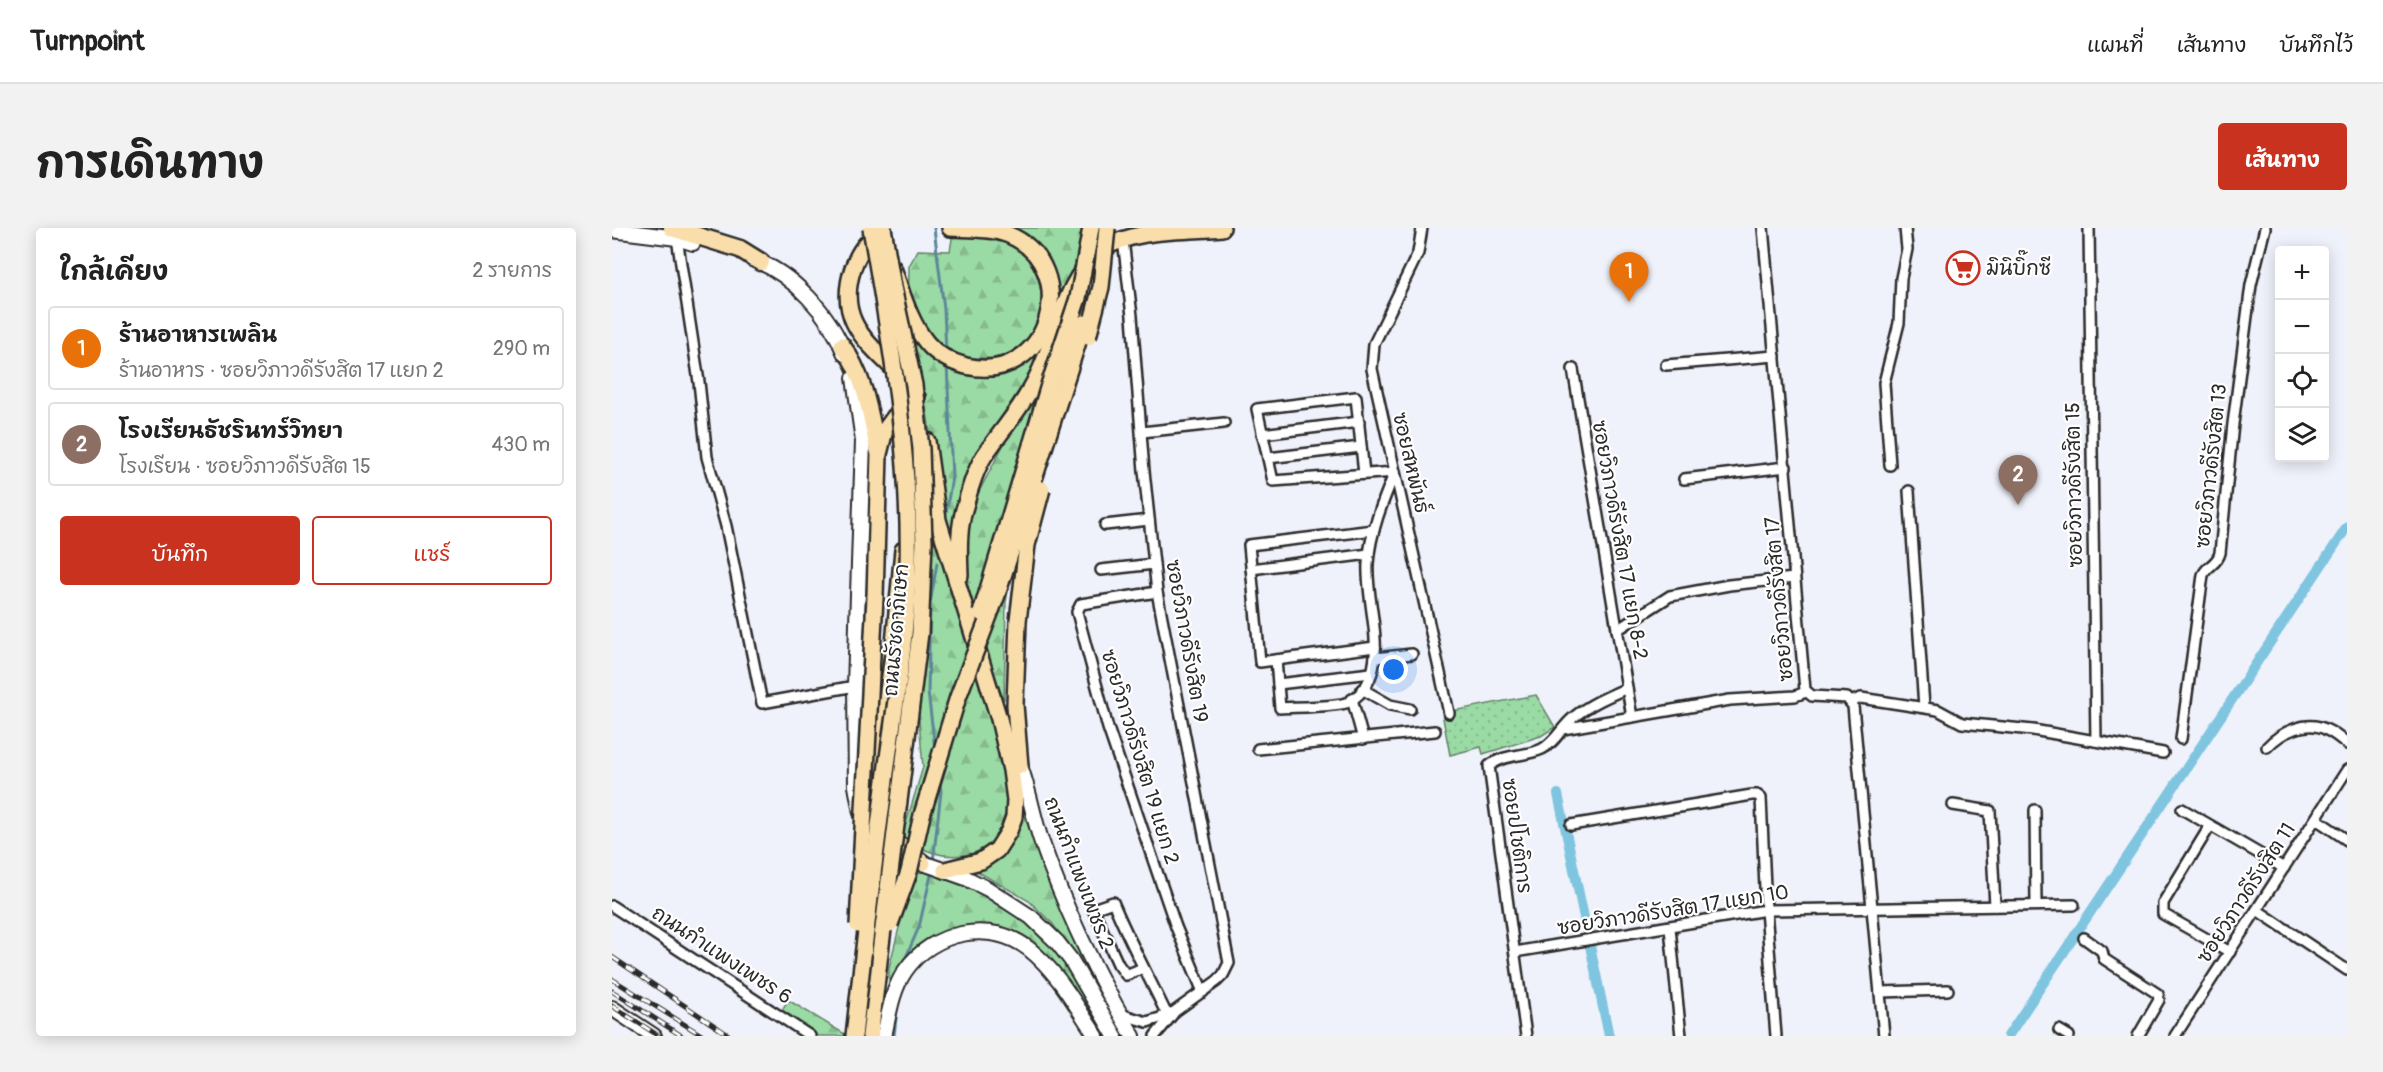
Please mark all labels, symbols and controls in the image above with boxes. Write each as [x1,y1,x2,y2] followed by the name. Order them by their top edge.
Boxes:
[30,24,144,59] text: Turnpoint
[2087,32,2144,59] text: แผนที่
[2177,32,2246,59] text: เส้นทาง
[2279,32,2353,59] text: บันทึกไว้
[2218,123,2347,190] button: เส้นทาง
[36,138,264,190] text: การเดินทาง
[2275,246,2329,462] map controls
[2275,246,2329,300] button: +
[1986,249,2051,281] place label: มินิบิ๊กซี
[1945,250,1981,286] supermarket icon: มินิบิ๊กซี
[1610,253,1648,302] pin: 1
[60,256,168,288] text: ใกล้เคียง
[472,258,552,283] text: 2 รายการ
[2275,300,2329,354] button: −
[119,321,277,349] text: ร้านอาหารเพลิน
[78,336,85,361] text: 1
[493,336,550,361] text: 290 m
[2275,354,2329,408] button: locate
[119,358,444,383] text: ร้านอาหาร · ซอยวิภาวดีรังสิต 17 แยก 2
[2190,382,2232,550] street label: ซอยวิภาวดีรังสิต 13
[2060,402,2088,568] street label: ซอยวิภาวดีรังสิต 15
[2275,408,2329,462] button: layers
[1387,410,1436,516] street label: ซอยสหพันธ์
[119,417,343,445] text: โรงเรียนธัชรินทร์วิทยา
[1587,419,1653,661] street label: ซอยวิภาวดีรังสิต 17 แยก 8-2
[76,432,87,457] text: 2
[491,432,550,457] text: 430 m
[119,454,371,479] text: โรงเรียน · ซอยวิภาวดีรังสิต 15
[1998,456,2038,505] pin: 2
[1759,515,1799,682] street label: ซอยวิภาวดีรังสิต 17
[60,516,300,585] button: บันทึก
[312,516,552,585] button: แชร์
[1160,558,1214,724] street label: ซอยวิภาวดีรังสิต 19
[878,562,914,698] street label: ถนนรัชดาภิเษก
[1095,647,1185,867] street label: ซอยวิภาวดีรังสิต 19 แยก 2
[1379,655,1408,684] your location
[1497,777,1538,895] street label: ซอยปโชติการ
[1038,793,1121,953] street label: ถนนกำแพงเพชร 2
[2191,818,2301,968] street label: ซอยวิภาวดีรังสิต 11
[1555,879,1791,941] street label: ซอยวิภาวดีรังสิต 17 แยก 10
[647,900,797,1010] street label: ถนนกำแพงเพชร 6

